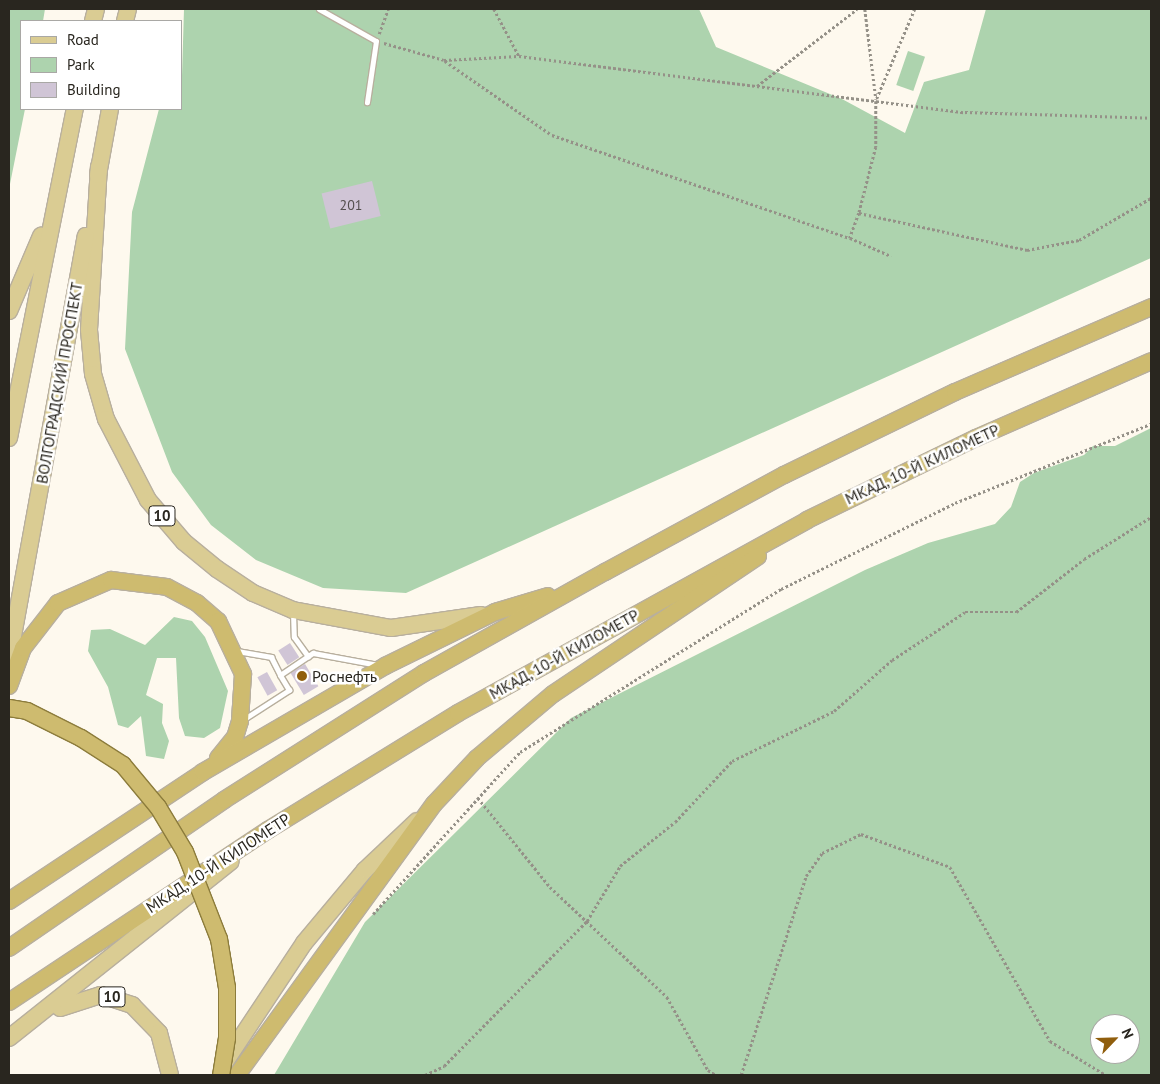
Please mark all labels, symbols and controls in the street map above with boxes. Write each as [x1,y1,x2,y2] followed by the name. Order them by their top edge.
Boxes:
[20,20,182,110] legend
[67,30,99,49] text: Road
[67,55,95,74] text: Park
[67,80,121,99] text: Building
[340,197,362,213] house number: 201
[32,281,86,485] street label: ВОЛГОГРАДСКИЙ ПРОСПЕКТ
[841,420,1003,508] street label: МКАД, 10-Й КИЛОМЕТР
[148,504,176,528] road number: 10
[485,605,643,703] street label: МКАД, 10-Й КИЛОМЕТР
[312,666,377,686] place label: Роснефть
[296,670,308,682] marker: Роснефть
[142,809,294,917] street label: МКАД, 10-Й КИЛОМЕТР
[98,984,126,1010] road number: 10
[1090,1014,1140,1064] north arrow
[1118,1025,1138,1041] text: N

